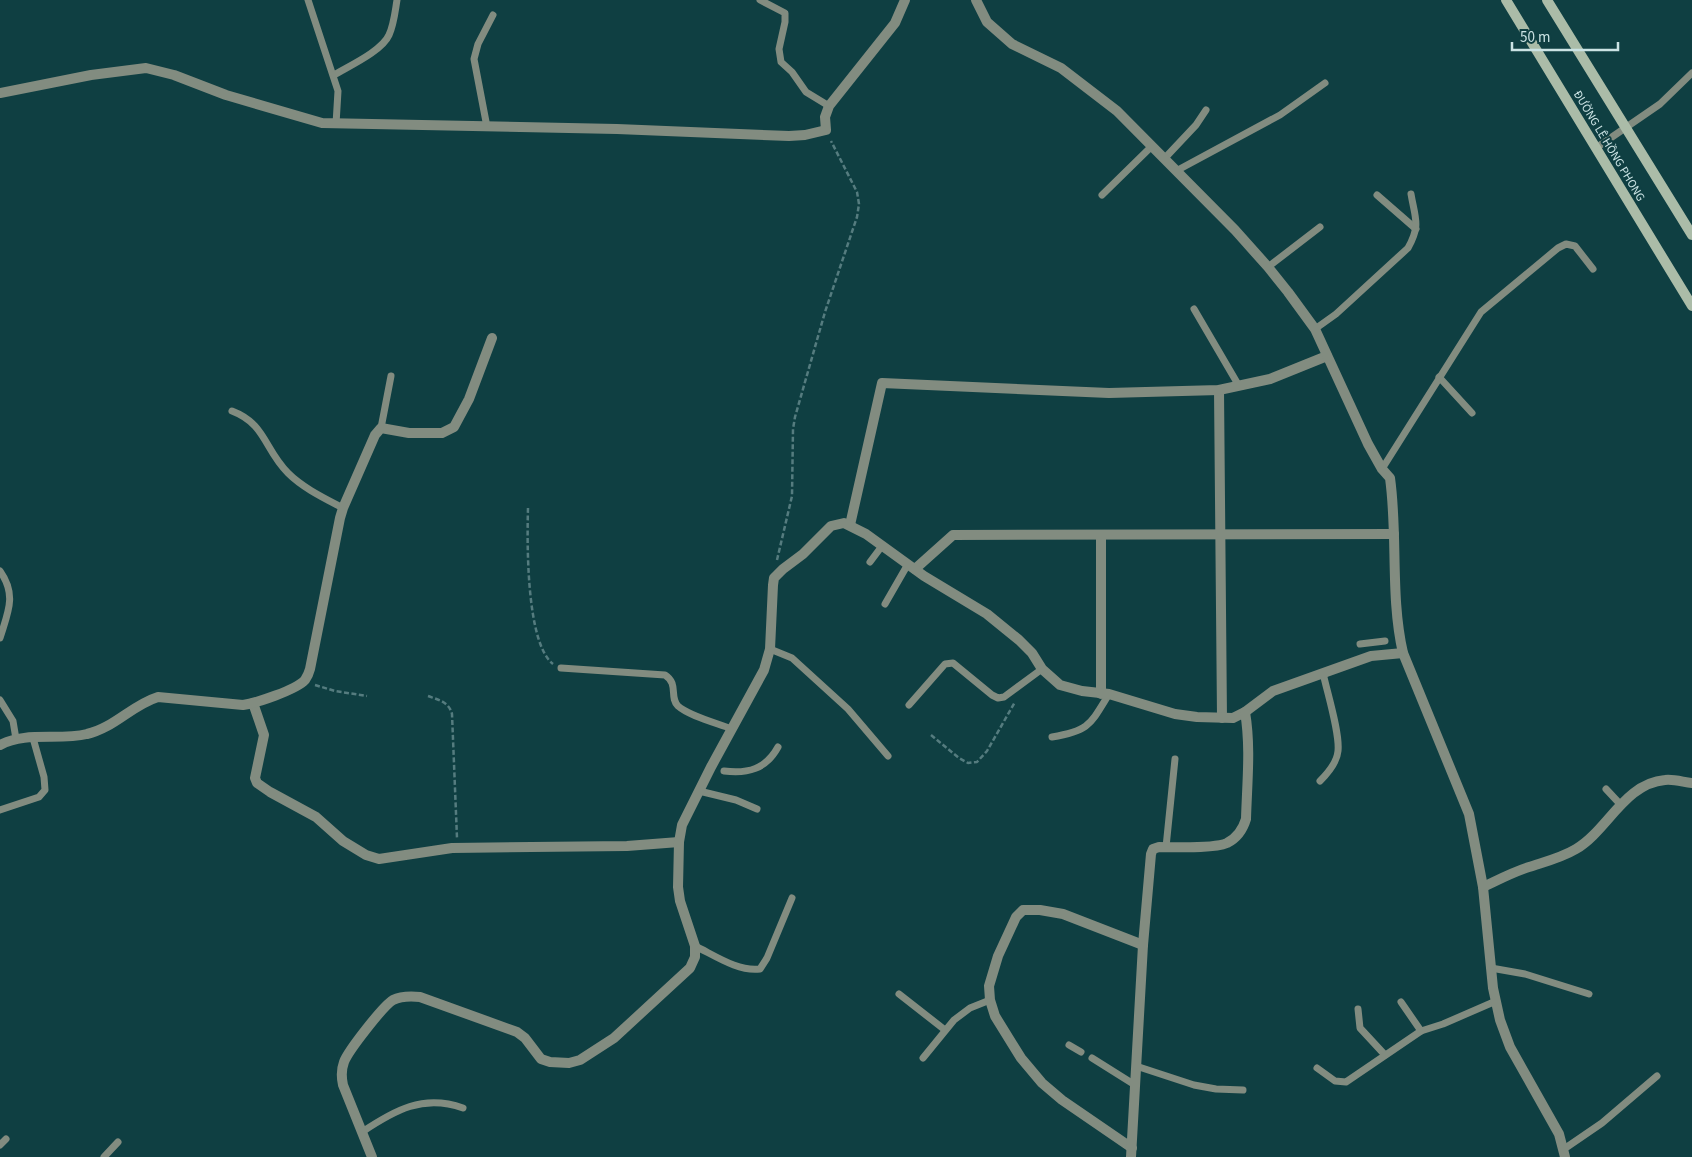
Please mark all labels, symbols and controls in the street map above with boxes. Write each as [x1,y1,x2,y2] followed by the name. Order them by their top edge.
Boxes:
[1512,20,1618,52] scale bar
[1520,27,1550,48] text: 50 m
[1569,87,1649,205] street label: ĐƯỜNG LÊ HỒNG PHONG

